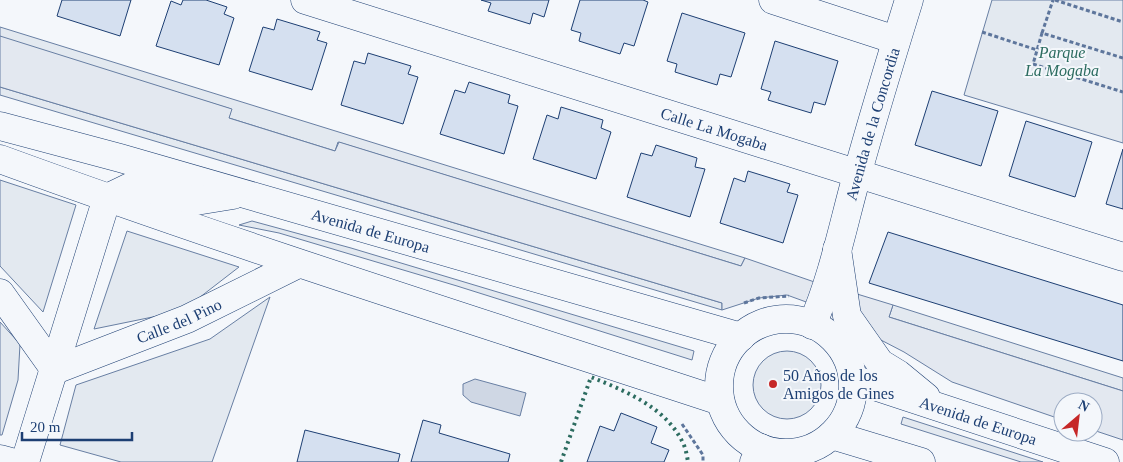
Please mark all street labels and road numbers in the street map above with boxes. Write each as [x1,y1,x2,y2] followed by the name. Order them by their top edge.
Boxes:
[843,46,903,202] street label: Avenida de la Concordia
[659,104,770,154] street label: Calle La Mogaba
[309,206,432,256] street label: Avenida de Europa
[134,295,224,347] street label: Calle del Pino
[917,394,1039,448] street label: Avenida de Europa

